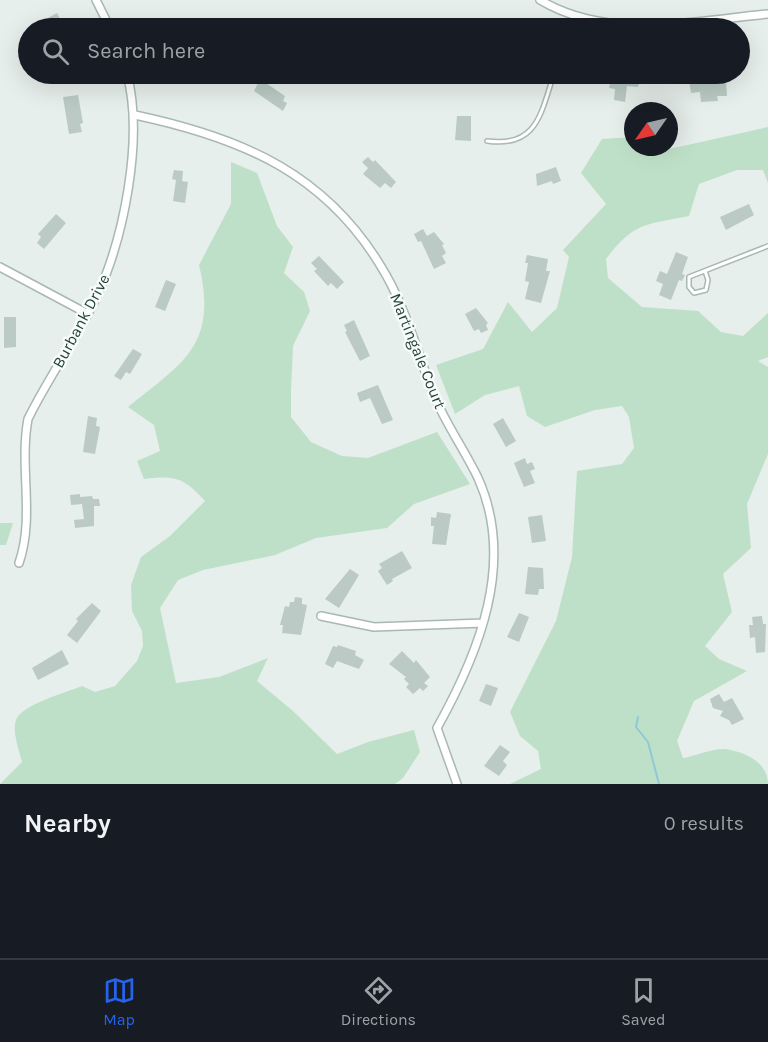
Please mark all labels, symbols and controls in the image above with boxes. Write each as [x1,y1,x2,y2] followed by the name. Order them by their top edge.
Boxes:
[18,18,750,84] search box
[39,35,72,68] icon: search
[87,38,205,64] text: Search here
[624,102,678,156] north arrow
[48,271,114,371] street label: Burbank Drive
[386,290,450,412] street label: Martingale Court
[24,808,111,839] text: Nearby
[664,812,744,835] text: 0 results
[103,974,136,1029] tab: Map
[341,974,416,1029] tab: Directions
[621,974,665,1029] tab: Saved

